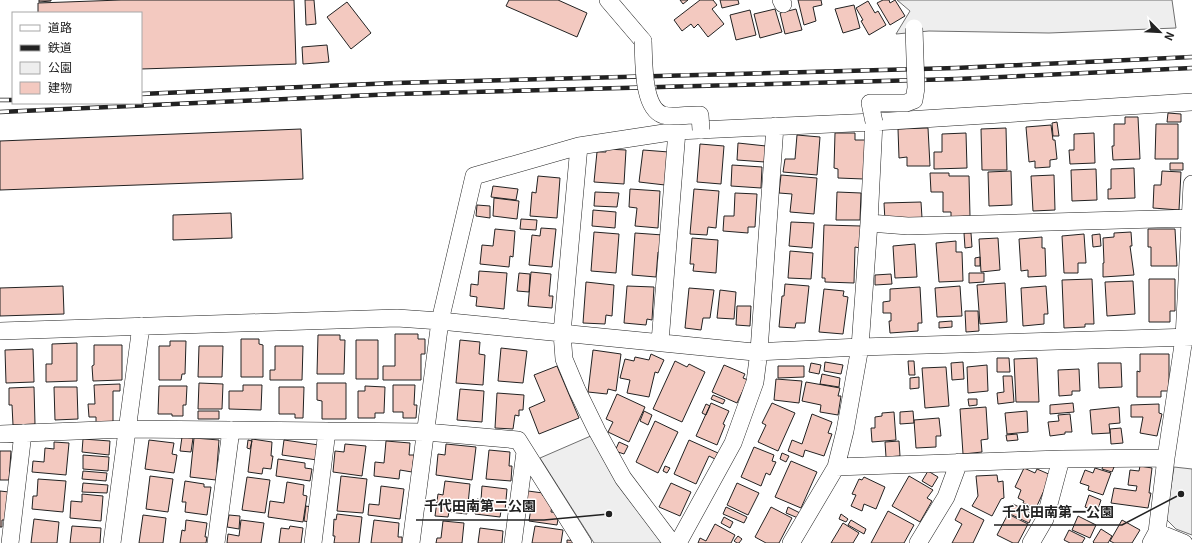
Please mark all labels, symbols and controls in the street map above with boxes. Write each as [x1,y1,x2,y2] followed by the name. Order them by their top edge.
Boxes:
[12,12,142,104] legend
[1140,12,1180,52] north arrow
[48,18,72,35] text: 道路
[1161,29,1179,43] text: N
[48,38,72,55] text: 鉄道
[48,58,72,75] text: 公園
[48,78,72,95] text: 建物
[416,494,544,520] callout: 千代田南第二公園
[424,495,536,515] text: 千代田南第二公園
[994,499,1122,525] callout: 千代田南第一公園
[1002,501,1114,521] text: 千代田南第一公園

